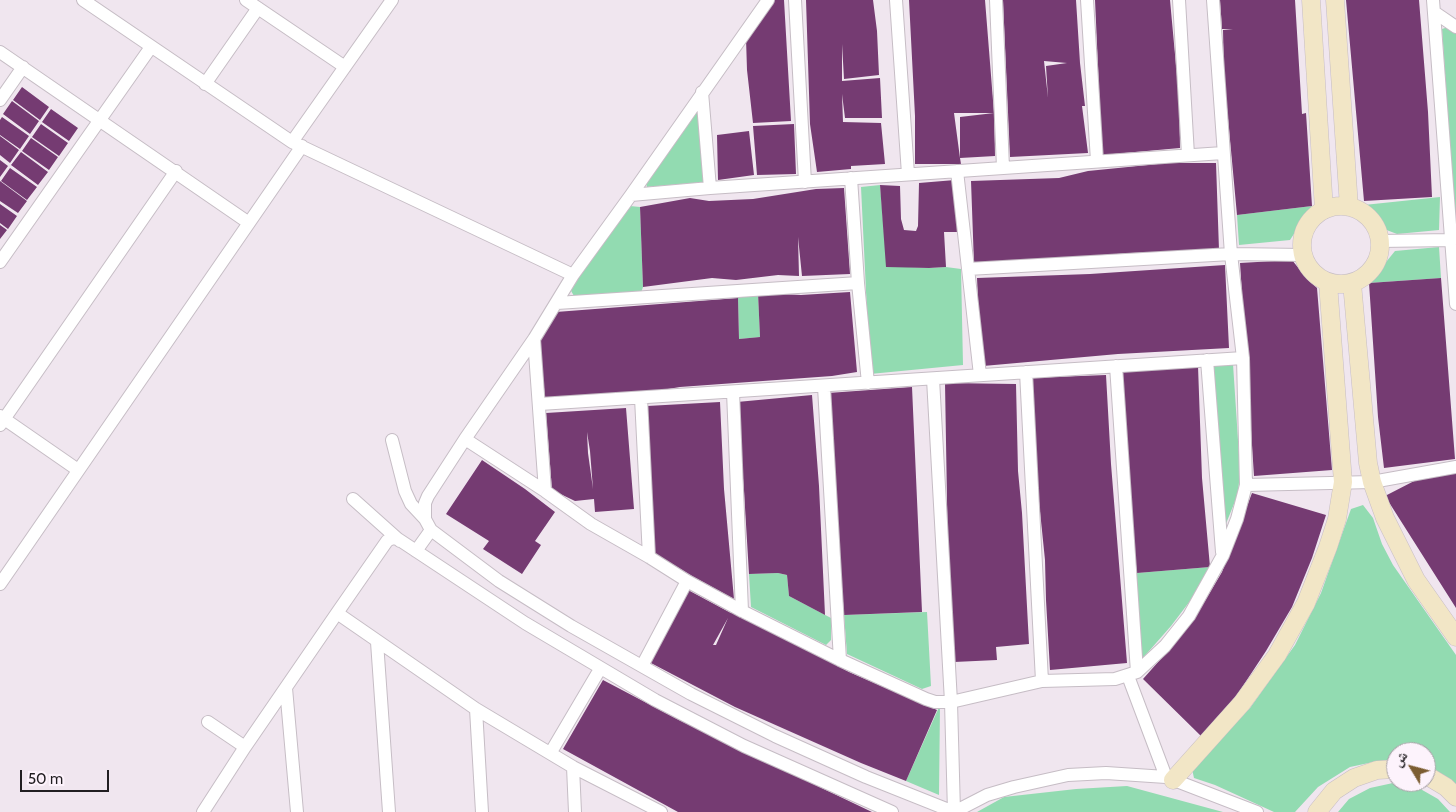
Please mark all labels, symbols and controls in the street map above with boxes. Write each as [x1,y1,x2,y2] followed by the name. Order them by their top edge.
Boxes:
[1386,742,1436,792] north arrow
[1388,747,1411,770] text: ش
[22,760,111,792] scale bar
[28,770,63,788] text: 50 m

